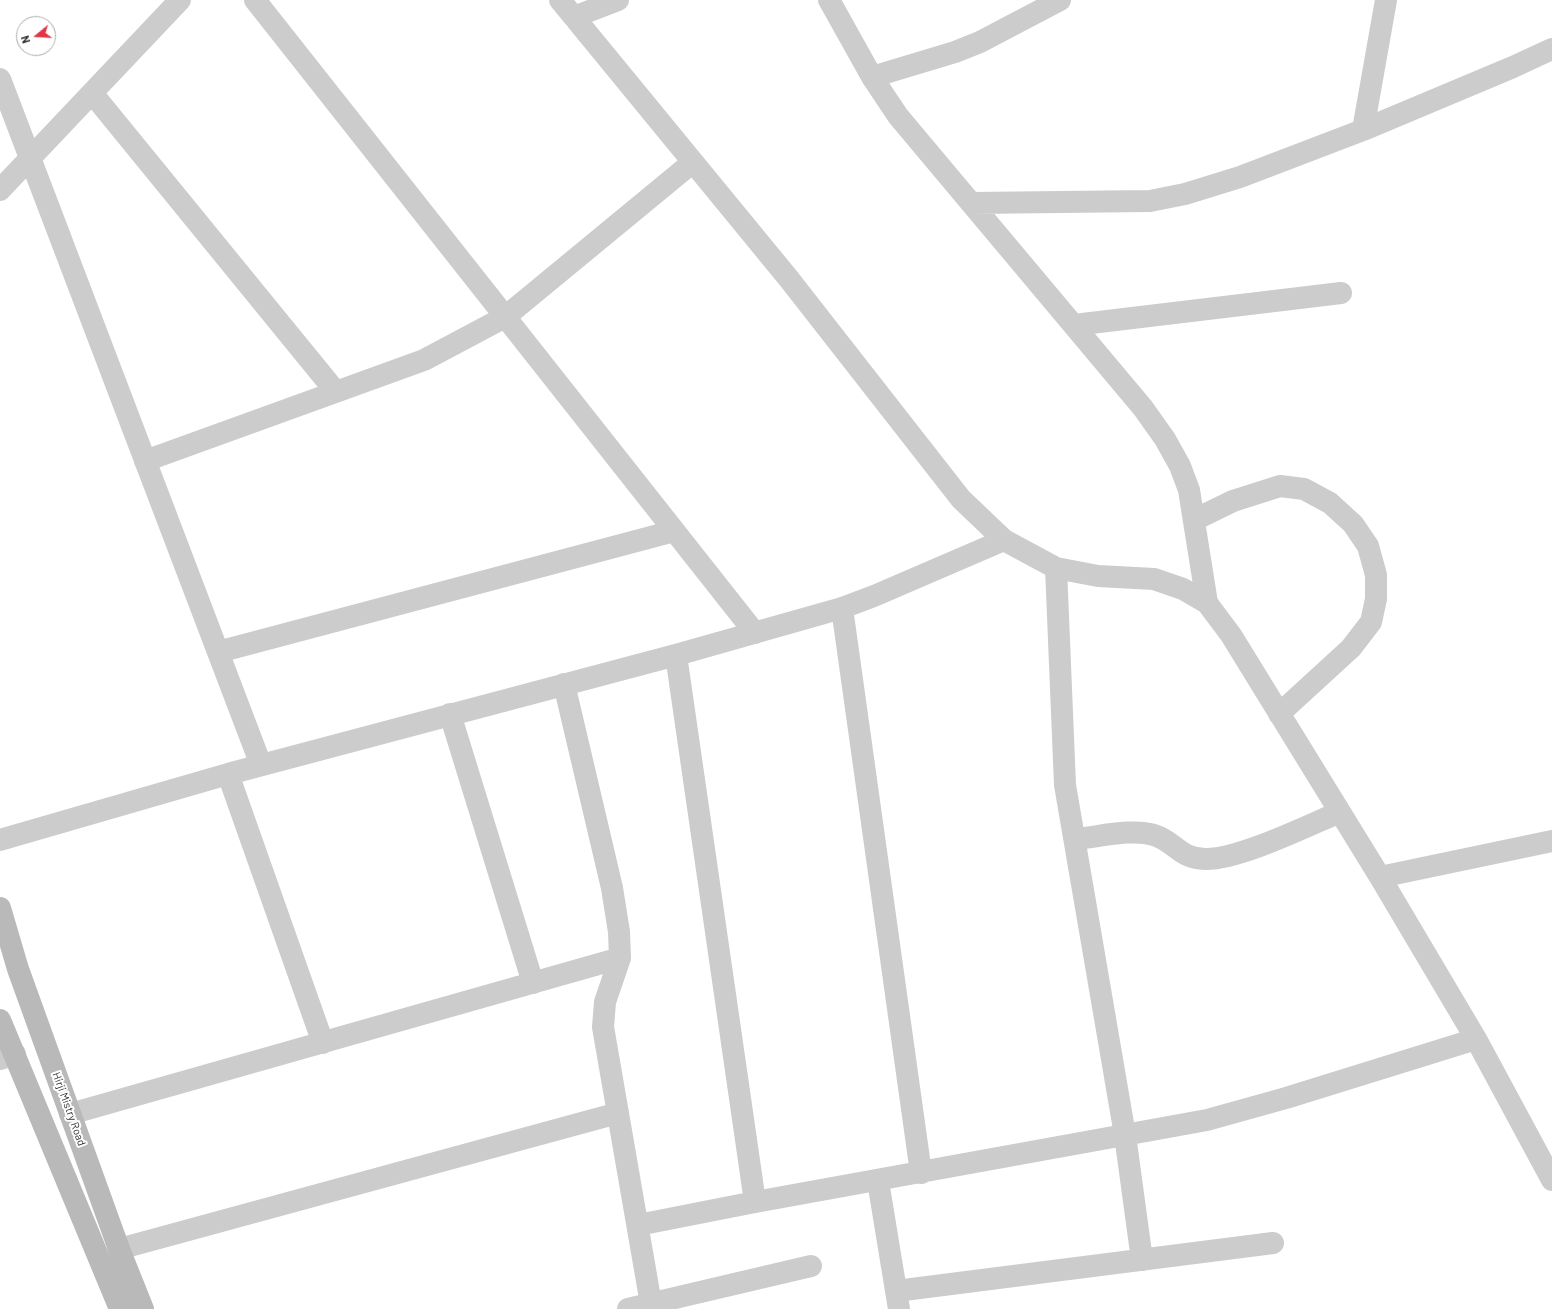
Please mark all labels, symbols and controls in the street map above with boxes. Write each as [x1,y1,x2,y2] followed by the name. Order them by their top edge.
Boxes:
[16,16,56,56] north arrow
[18,34,32,45] text: N
[50,1070,88,1148] street label: Hirji Mistry Road

